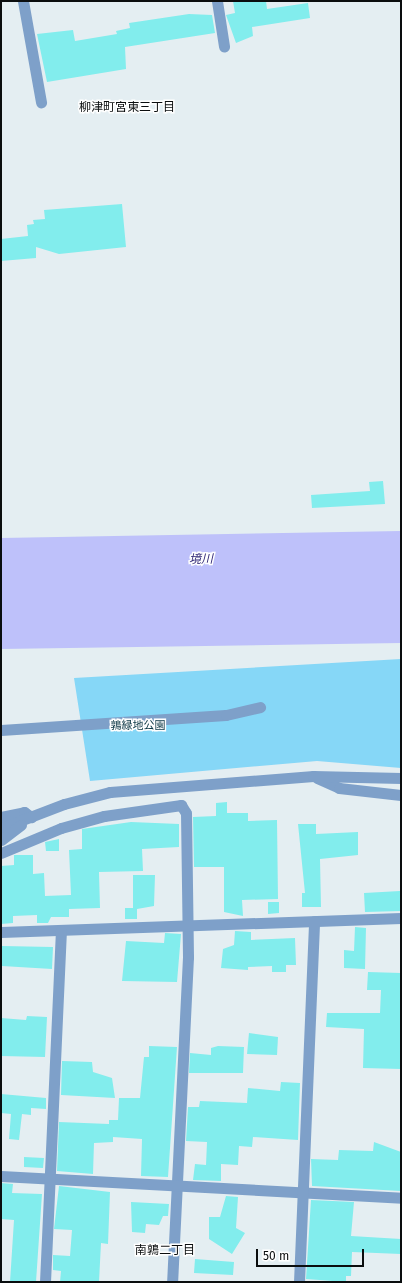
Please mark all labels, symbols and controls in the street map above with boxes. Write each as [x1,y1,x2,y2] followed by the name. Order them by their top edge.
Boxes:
[79,101,175,115] district label: 柳津町宮東三丁目
[189,553,213,567] water label: 境川
[111,719,165,733] park label: 鶉緑地公園
[258,1241,366,1267] scale bar
[135,1244,195,1258] district label: 南鶉二丁目
[263,1249,289,1263] text: 50 m

